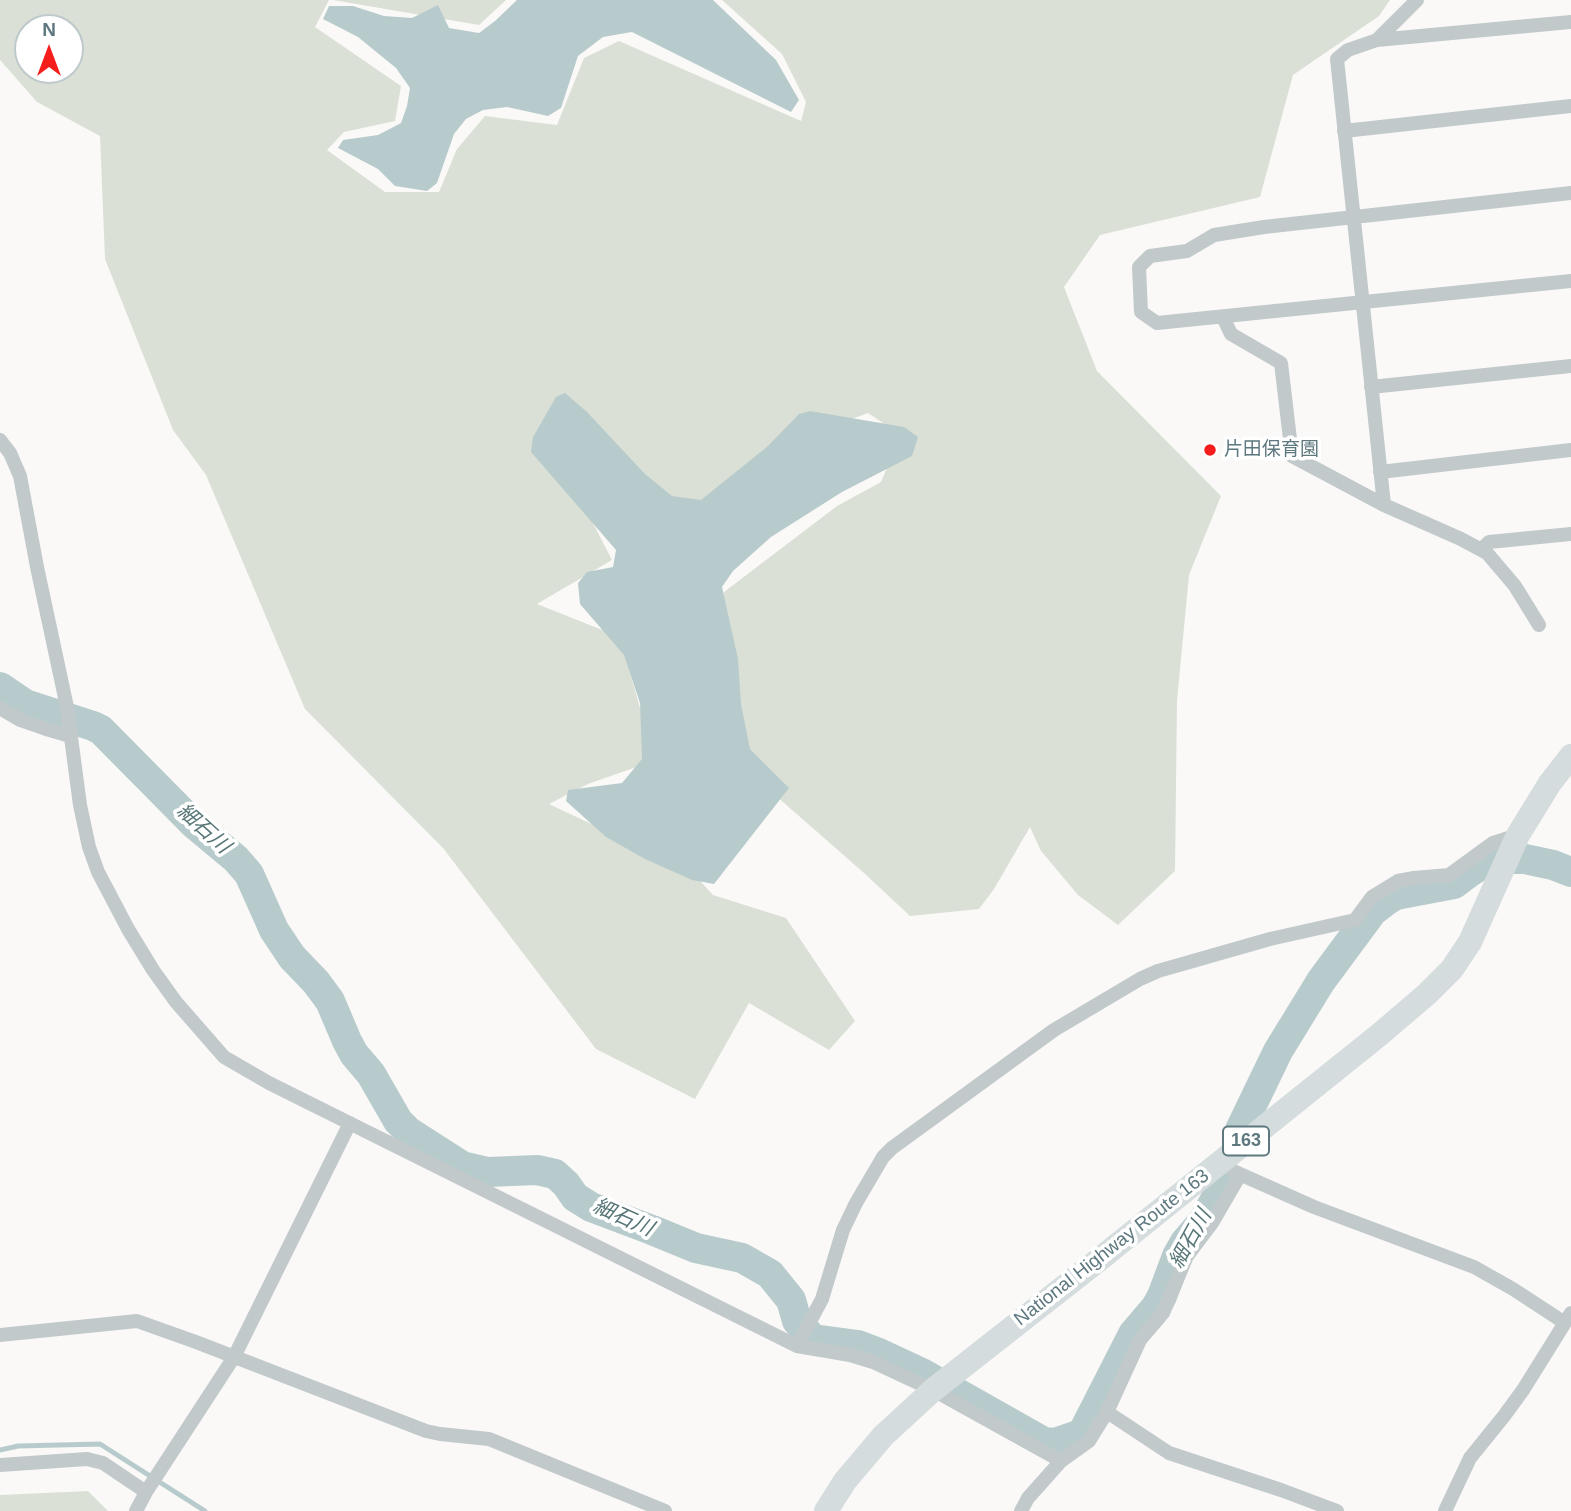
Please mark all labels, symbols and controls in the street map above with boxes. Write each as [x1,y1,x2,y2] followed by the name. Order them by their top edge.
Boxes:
[14,14,84,84] north arrow
[42,19,56,40] text: N
[1224,439,1319,461] place label: 片田保育園
[1202,442,1218,458] marker: 片田保育園
[171,799,235,859] water label: 細石川
[1223,1126,1269,1156] road number: 163
[1010,1165,1214,1331] street label: National Highway Route 163
[589,1194,657,1242] water label: 細石川
[1165,1205,1217,1273] water label: 細石川

